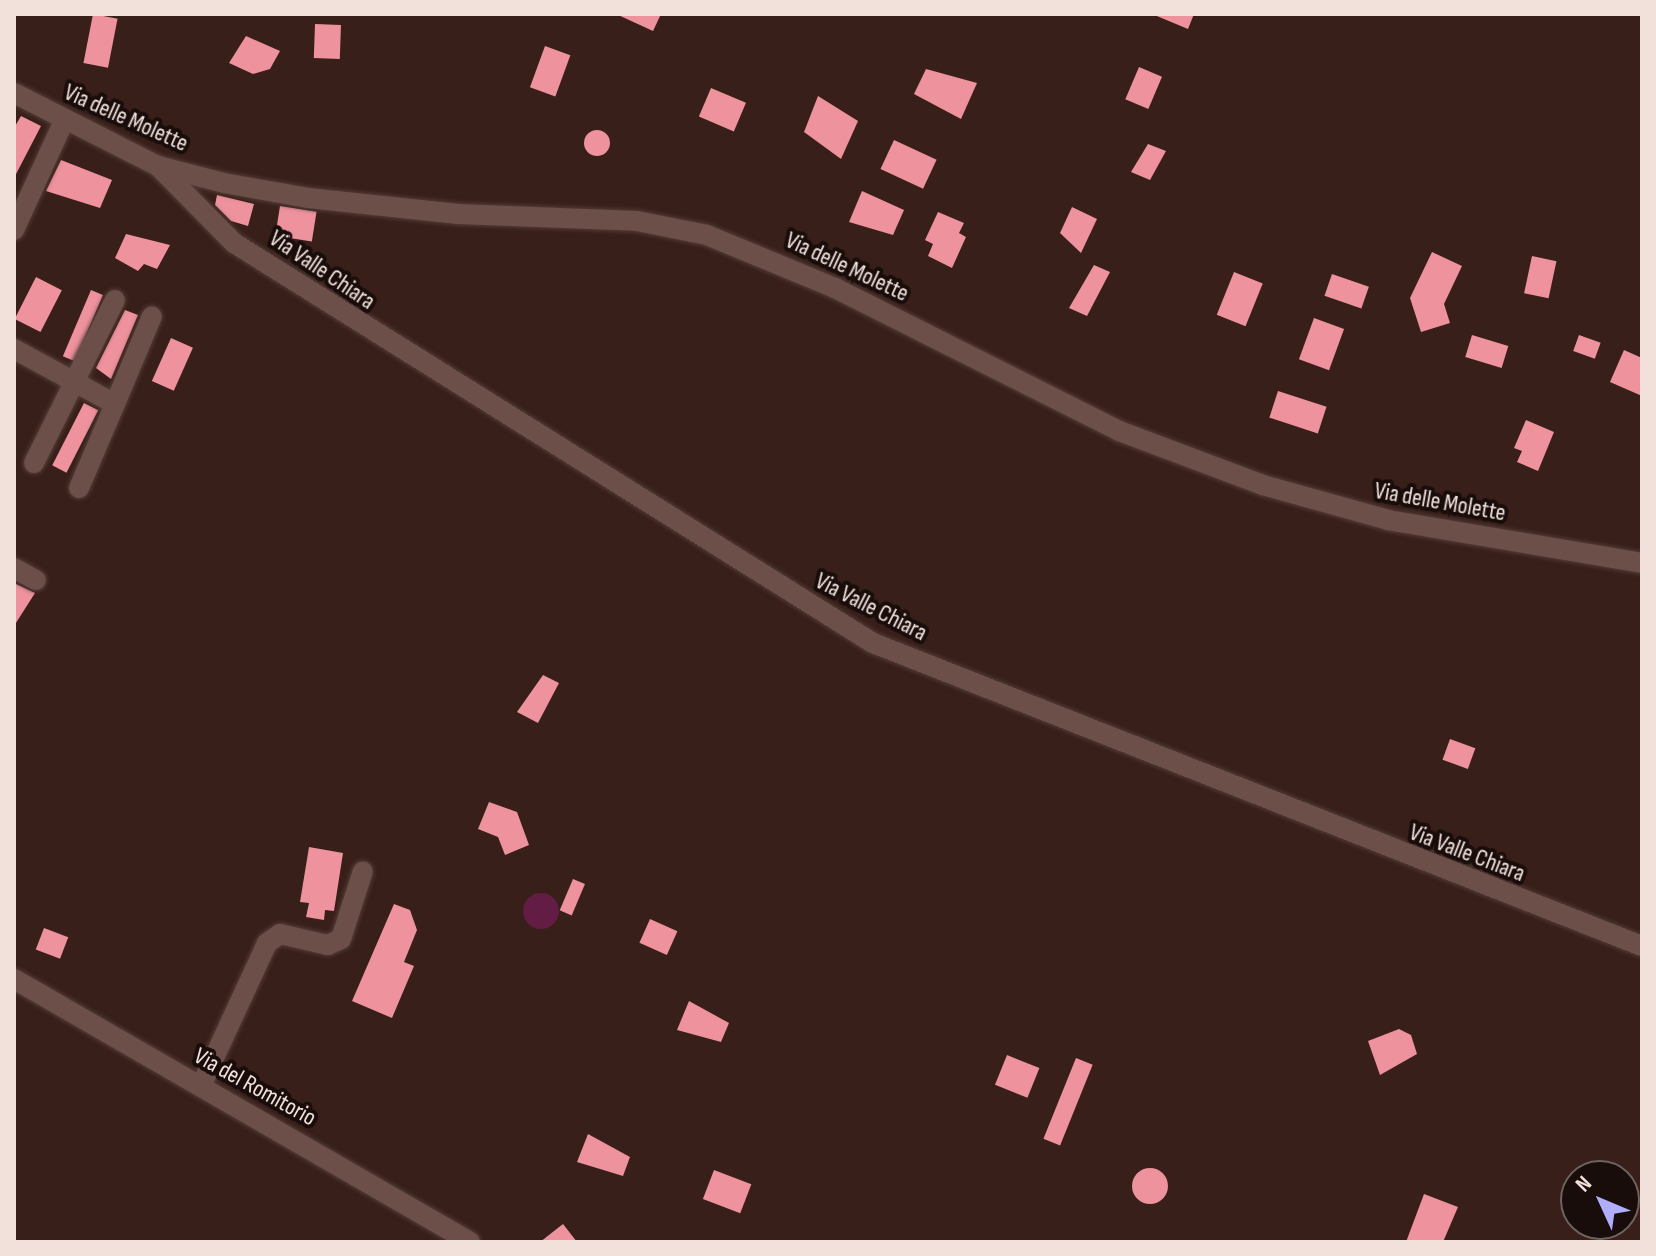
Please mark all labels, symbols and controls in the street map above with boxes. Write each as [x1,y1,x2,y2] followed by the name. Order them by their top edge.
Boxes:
[60,78,192,158] street label: Via delle Molette
[264,224,380,316] street label: Via Valle Chiara
[781,226,913,308] street label: Via delle Molette
[1372,476,1508,528] street label: Via delle Molette
[810,567,932,647] street label: Via Valle Chiara
[1405,818,1529,888] street label: Via Valle Chiara
[189,1042,321,1132] street label: Via del Romitorio
[1560,1160,1640,1240] north arrow
[1570,1171,1598,1198] text: N

